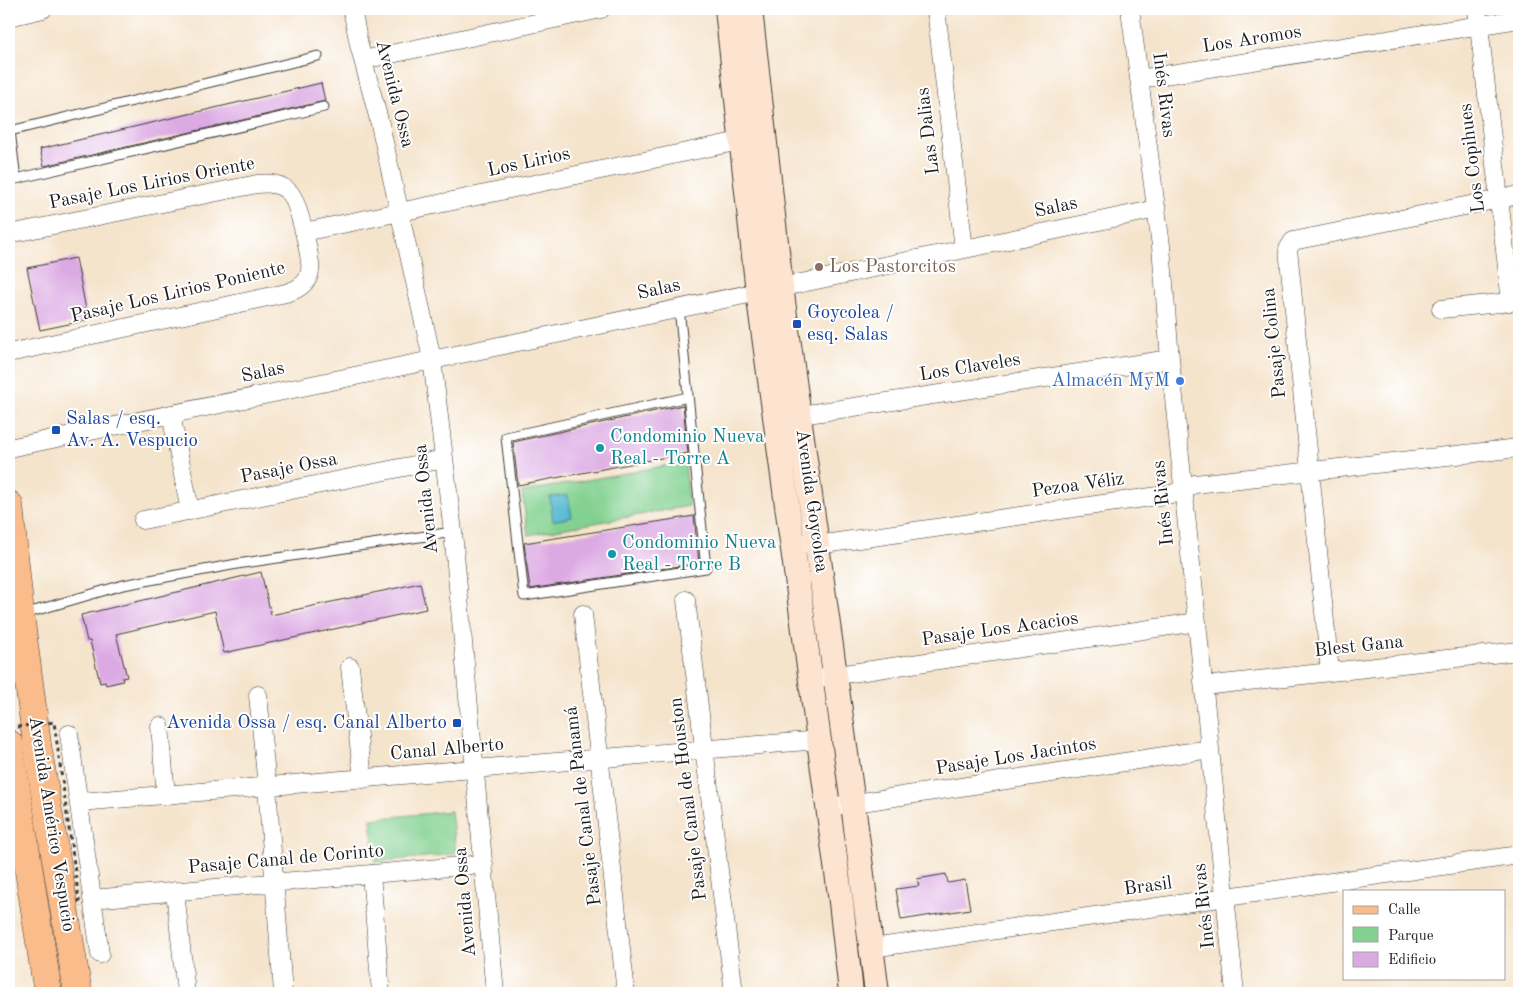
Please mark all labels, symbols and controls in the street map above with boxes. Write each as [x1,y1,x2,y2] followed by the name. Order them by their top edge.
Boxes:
[1201,23,1303,57] street label: Los Aromos
[371,38,417,150] street label: Avenida Ossa
[1148,51,1178,139] street label: Inés Rivas
[914,86,944,176] street label: Las Dalias
[1457,102,1489,214] street label: Los Copihues
[486,145,572,181] street label: Los Lirios
[47,155,257,213] street label: Pasaje Los Lirios Oriente
[1033,194,1079,222] street label: Salas
[829,258,956,277] place label: Los Pastorcitos
[69,259,287,327] street label: Pasaje Los Lirios Poniente
[813,261,825,273] marker: Los Pastorcitos
[636,276,682,304] street label: Salas
[1260,286,1290,399] street label: Pasaje Colina
[807,304,894,345] place label: Goycolea / esq. Salas
[791,318,803,330] marker: Goycolea / esq. Salas
[918,351,1022,385] street label: Los Claveles
[240,359,286,387] street label: Salas
[1051,372,1170,391] place label: Almacén MyM
[1174,375,1186,387] marker: Almacén MyM
[66,410,198,451] place label: Salas / esq. Av. A. Vespucio
[50,424,62,436] marker: Salas / esq. Av. A. Vespucio
[610,428,765,469] place label: Condominio Nueva Real - Torre A
[792,428,831,574] street label: Avenida Goycolea
[594,442,606,454] marker: Condominio Nueva Real - Torre A
[412,443,442,555] street label: Avenida Ossa
[239,450,340,488] street label: Pasaje Ossa
[1150,459,1178,547] street label: Inés Rivas
[1030,470,1126,502] street label: Pezoa Véliz
[622,534,777,575] place label: Condominio Nueva Real - Torre B
[606,548,618,560] marker: Condominio Nueva Real - Torre B
[920,610,1080,650] street label: Pasaje Los Acacios
[1313,633,1405,661] street label: Blest Gana
[667,696,711,902] street label: Pasaje Canal de Houston
[562,704,606,907] street label: Pasaje Canal de Panamá
[166,714,447,733] place label: Avenida Ossa / esq. Canal Alberto
[25,715,77,933] street label: Avenida Américo Vespucio
[451,717,463,729] marker: Avenida Ossa / esq. Canal Alberto
[934,735,1098,779] street label: Pasaje Los Jacintos
[389,736,505,764] street label: Canal Alberto
[187,842,385,878] street label: Pasaje Canal de Corinto
[452,846,480,958] street label: Avenida Ossa
[1191,862,1219,950] street label: Inés Rivas
[1123,874,1173,900] street label: Brasil
[1343,890,1506,980] legend
[1388,903,1421,918] text: Calle
[1388,929,1434,944] text: Parque
[1388,953,1436,968] text: Edificio

